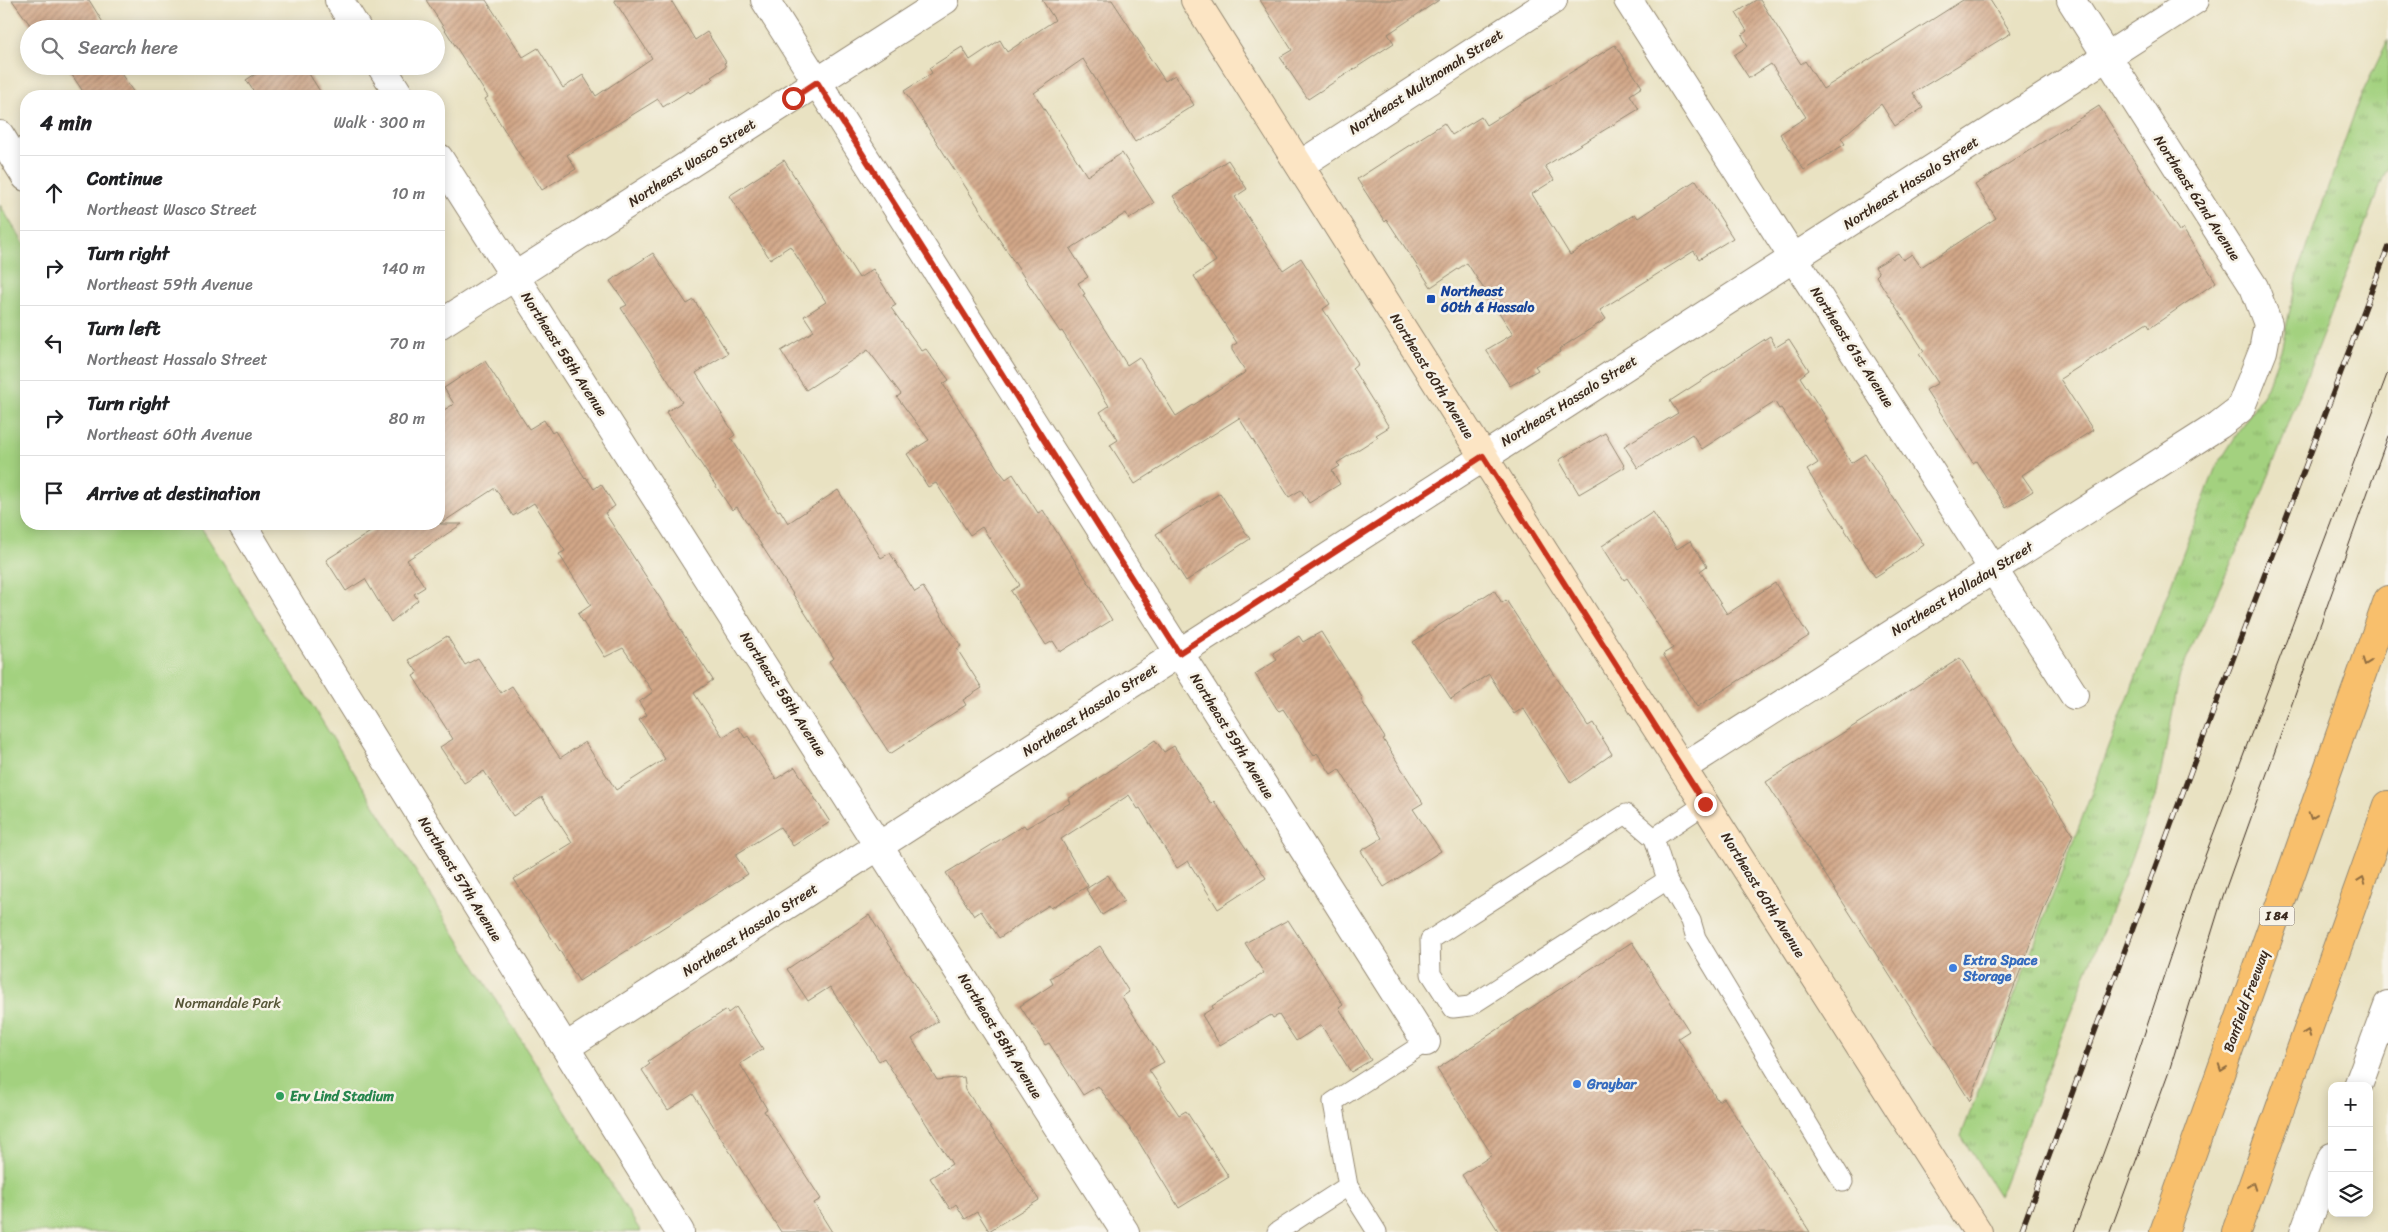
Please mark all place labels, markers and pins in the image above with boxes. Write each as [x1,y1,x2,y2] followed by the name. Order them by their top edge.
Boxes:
[1440,279,1535,320] place label: Northeast 60th & Hassalo
[1425,293,1437,305] marker: Northeast 60th & Hassalo
[1962,948,2038,989] place label: Extra Space Storage
[1947,962,1959,974] marker: Extra Space Storage
[1586,1072,1637,1097] place label: Graybar
[1571,1078,1583,1090] marker: Graybar
[290,1084,394,1109] place label: Erv Lind Stadium
[274,1090,286,1102] marker: Erv Lind Stadium

